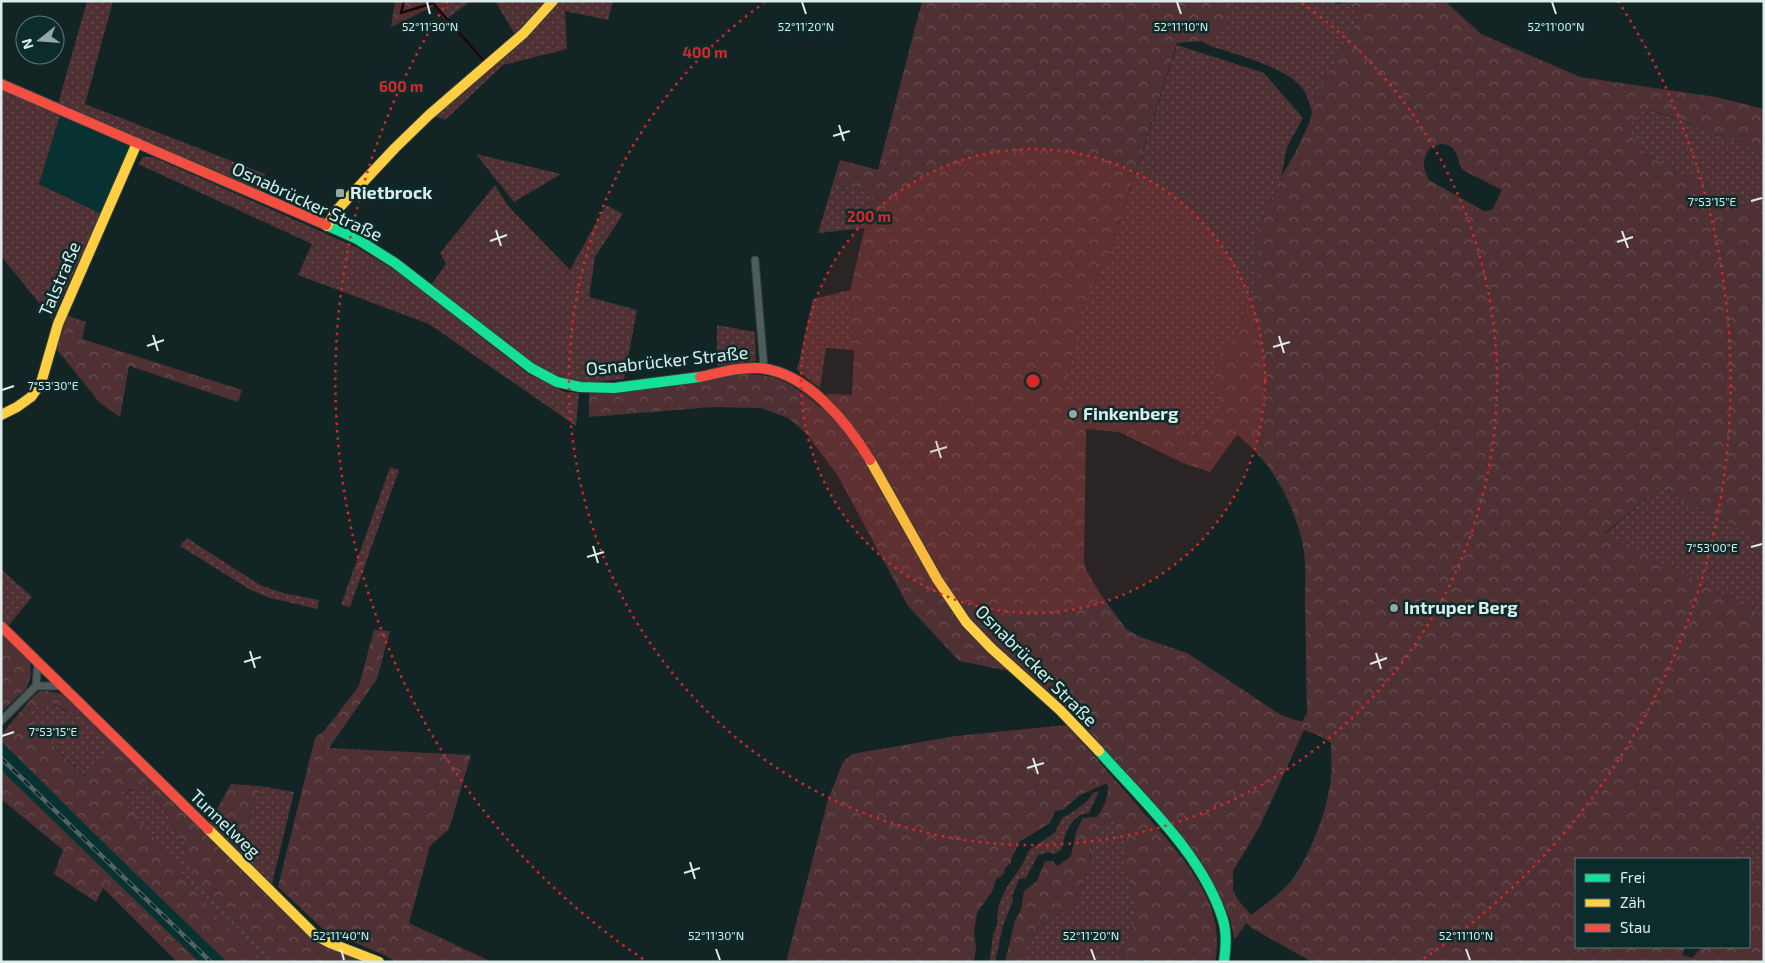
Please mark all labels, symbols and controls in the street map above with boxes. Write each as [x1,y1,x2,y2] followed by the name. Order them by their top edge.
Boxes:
[15,15,65,65] north arrow
[402,19,458,33] text: 52°11'30"N
[778,19,834,33] text: 52°11'20"N
[1154,19,1208,33] text: 52°11'10"N
[1528,19,1584,33] text: 52°11'00"N
[17,37,37,51] text: N
[683,43,727,61] text: 400 m
[379,77,423,95] text: 600 m
[229,157,386,246] street label: Osnabrücker Straße
[350,181,432,203] place label: Rietbrock
[334,187,346,199] marker: Rietbrock
[1688,194,1736,208] text: 7°53'15"E
[847,207,891,225] text: 200 m
[34,238,85,319] street label: Talstraße
[585,341,749,379] street label: Osnabrücker Straße
[1024,372,1042,390] centre of rings
[28,378,79,392] text: 7°53'30"E
[1083,402,1179,424] place label: Finkenberg
[1067,408,1079,420] marker: Finkenberg
[1686,540,1738,554] text: 7°53'00"E
[1404,596,1518,618] place label: Intruper Berg
[971,600,1102,731] street label: Osnabrücker Straße
[1388,602,1400,614] marker: Intruper Berg
[29,724,77,738] text: 7°53'15"E
[186,784,265,862] street label: Tunnelweg
[1575,858,1750,948] legend
[1620,868,1645,886] text: Frei
[1620,893,1645,911] text: Zäh
[1620,918,1651,936] text: Stau
[313,928,369,942] text: 52°11'40"N
[688,928,744,942] text: 52°11'30"N
[1063,928,1119,942] text: 52°11'20"N
[1439,928,1493,942] text: 52°11'10"N

